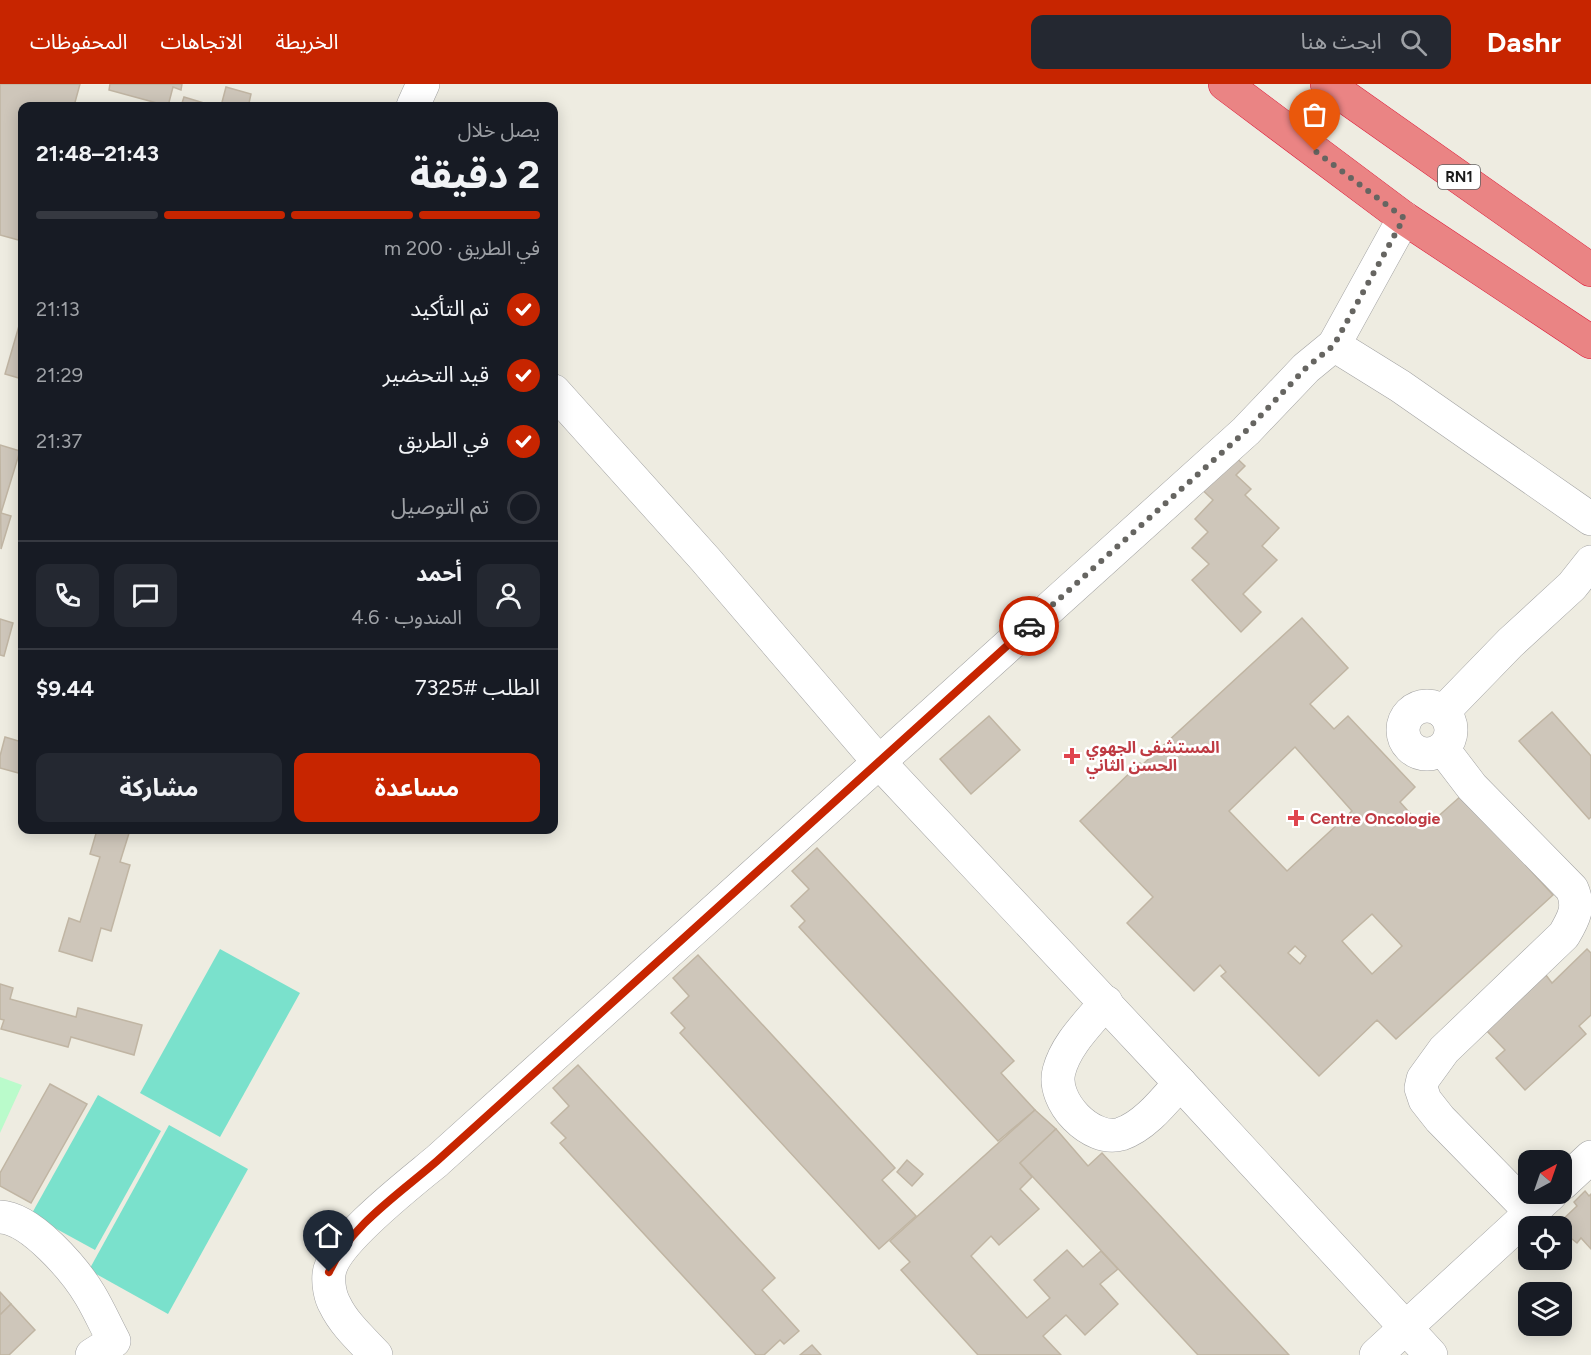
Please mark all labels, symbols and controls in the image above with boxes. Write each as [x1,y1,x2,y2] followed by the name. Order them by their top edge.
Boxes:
[1031,15,1451,69] search box
[1487,25,1561,59] text: Dashr
[1397,26,1430,59] icon: search
[1301,28,1382,55] text: ابحث هنا
[30,29,127,54] text: المحفوظات
[160,29,242,54] text: الاتجاهات
[275,29,338,54] text: الخريطة
[1289,89,1340,151] pin
[1298,98,1331,131] icon: bag
[458,118,540,142] text: يصل خلال
[36,140,159,167] text: 21:43–21:48
[410,151,540,198] text: 2 دقيقة
[1438,165,1480,189] road number: RN1
[384,236,540,260] text: في الطريق · 200 m
[507,293,540,326] icon: check
[410,295,489,322] text: تم التأكيد
[36,297,80,321] text: 21:13
[507,359,540,392] icon: check
[383,361,489,388] text: قيد التحضير
[36,363,83,387] text: 21:29
[507,425,540,458] icon: check
[399,427,489,454] text: في الطريق
[36,429,82,453] text: 21:37
[391,493,489,520] text: تم التوصيل
[416,560,462,587] text: أحمد
[36,564,99,627] button: phone
[114,564,177,627] button: chat
[477,564,540,627] button: person
[999,596,1059,656] courier
[351,605,462,629] text: المندوب · 4.6
[1013,610,1046,643] icon: car
[415,674,540,701] text: الطلب #7325
[36,675,94,702] text: $9.44
[1086,738,1220,778] place label: المستشفى الجهوي الحسن الثاني
[1063,747,1081,765] marker: المستشفى الجهوي الحسن الثاني
[36,753,282,822] button: مشاركة
[294,753,540,822] button: مساعدة
[1287,809,1305,827] marker: Centre Oncologie
[1310,809,1440,828] place label: Centre Oncologie
[1518,1150,1572,1204] north arrow
[1518,1150,1572,1336] map controls
[303,1210,354,1272] pin
[1518,1216,1572,1270] button: locate
[312,1219,345,1252] icon: home
[1518,1282,1572,1336] button: layers

